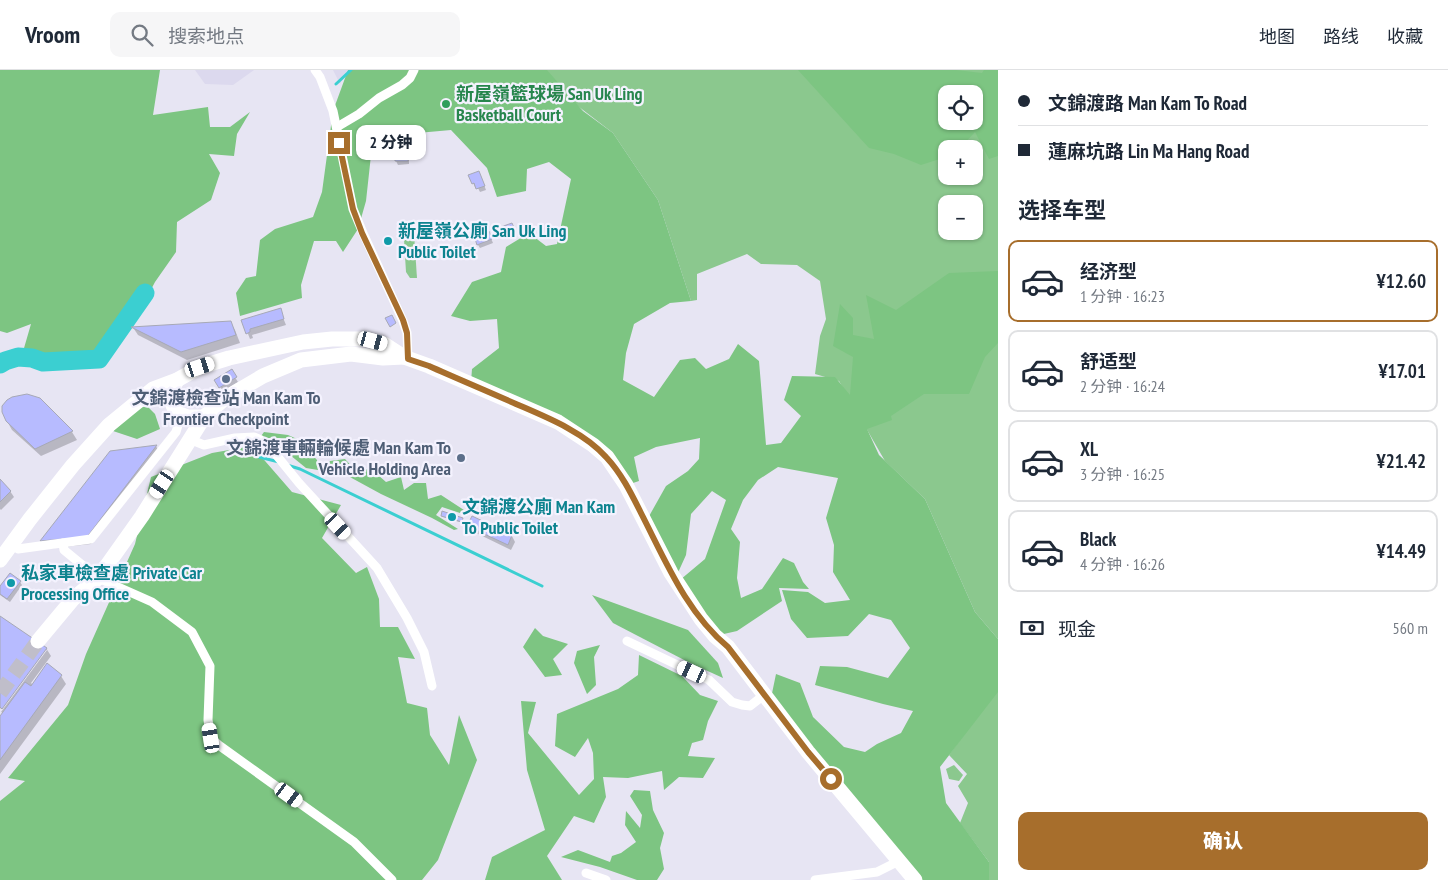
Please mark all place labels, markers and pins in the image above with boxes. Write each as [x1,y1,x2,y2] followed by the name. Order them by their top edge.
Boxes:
[456,82,642,126] place label: 新屋嶺籃球場 San Uk Ling Basketball Court
[440,98,452,110] marker: 新屋嶺籃球場 San Uk Ling Basketball Court
[398,219,566,263] place label: 新屋嶺公廁 San Uk Ling Public Toilet
[382,235,394,247] marker: 新屋嶺公廁 San Uk Ling Public Toilet
[220,373,232,385] marker: 文錦渡檢查站 Man Kam To Frontier Checkpoint
[131,386,321,430] place label: 文錦渡檢查站 Man Kam To Frontier Checkpoint
[226,436,451,480] place label: 文錦渡車輛輪候處 Man Kam To Vehicle Holding Area
[455,452,467,464] marker: 文錦渡車輛輪候處 Man Kam To Vehicle Holding Area
[462,495,615,539] place label: 文錦渡公廁 Man Kam To Public Toilet
[446,511,458,523] marker: 文錦渡公廁 Man Kam To Public Toilet
[21,561,203,605] place label: 私家車檢查處 Private Car Processing Office
[5,577,17,589] marker: 私家車檢查處 Private Car Processing Office

